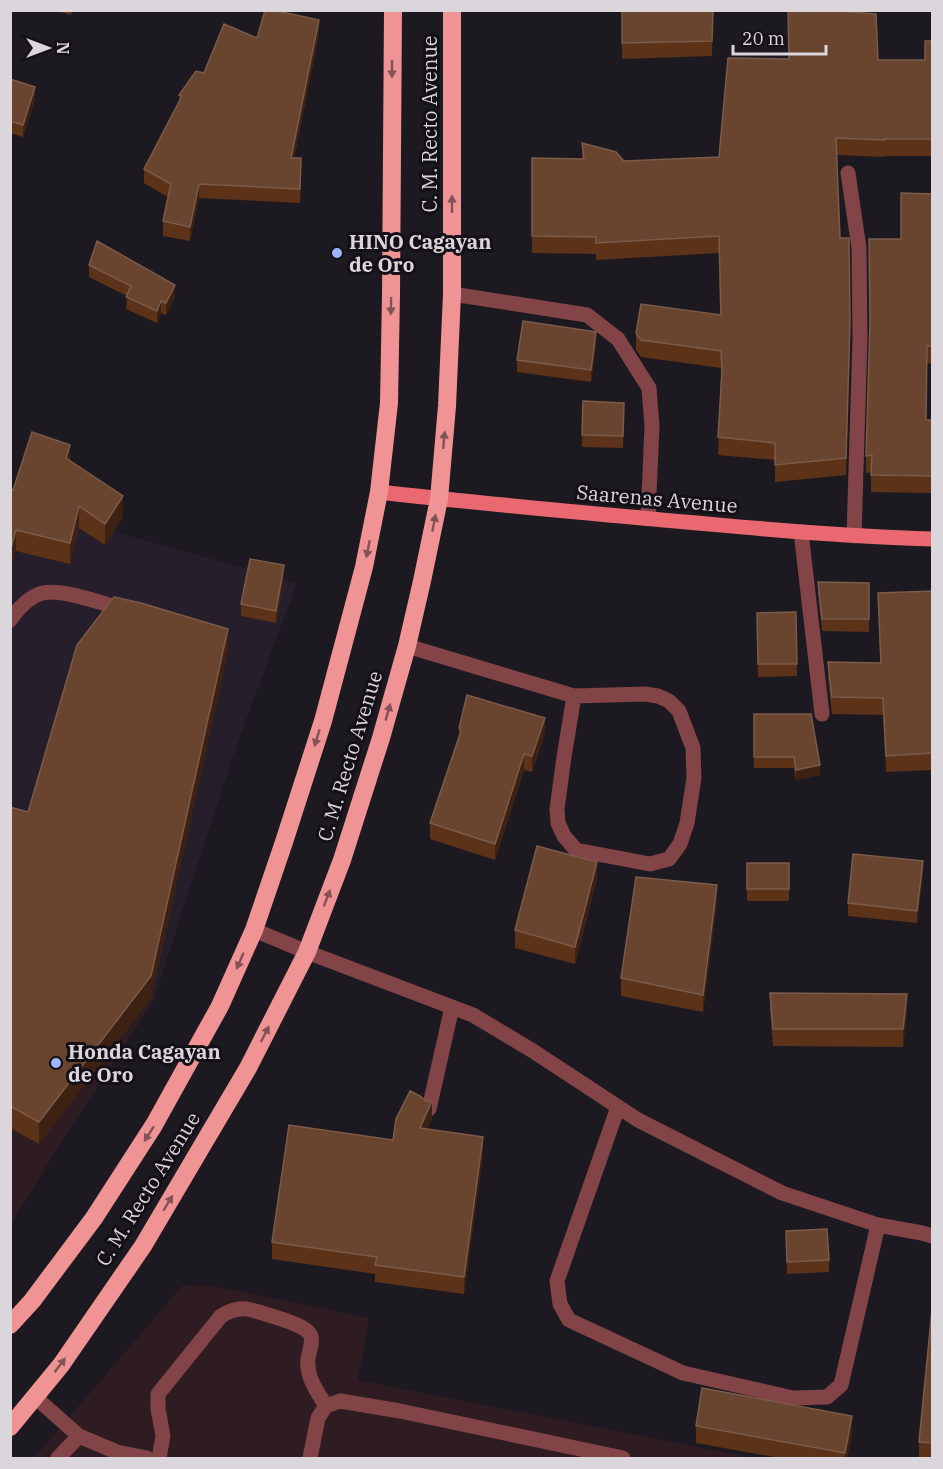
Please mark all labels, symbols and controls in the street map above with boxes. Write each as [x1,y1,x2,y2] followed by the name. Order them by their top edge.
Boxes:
[18,18,78,78] north arrow
[733,18,826,56] scale bar
[742,27,785,50] text: 20 m
[416,35,443,213] street label: C. M. Recto Avenue
[53,42,73,54] text: N
[387,59,397,78] one-way arrow
[447,194,457,213] one-way arrow
[349,228,491,278] place label: HINO Cagayan de Oro
[330,246,344,260] marker: HINO Cagayan de Oro
[386,296,396,315] one-way arrow
[439,431,449,450] one-way arrow
[575,478,739,519] street label: Saarenas Avenue
[430,513,439,532] one-way arrow
[363,540,372,559] one-way arrow
[311,667,388,844] street label: C. M. Recto Avenue
[384,703,393,721] one-way arrow
[312,729,321,747] one-way arrow
[323,888,333,906] one-way arrow
[235,953,245,971] one-way arrow
[260,1025,270,1043] one-way arrow
[68,1038,221,1088] place label: Honda Cagayan de Oro
[49,1056,63,1070] marker: Honda Cagayan de Oro
[89,1106,206,1271] street label: C. M. Recto Avenue
[143,1125,154,1142] one-way arrow
[163,1194,173,1211] one-way arrow
[54,1358,66,1373] one-way arrow

